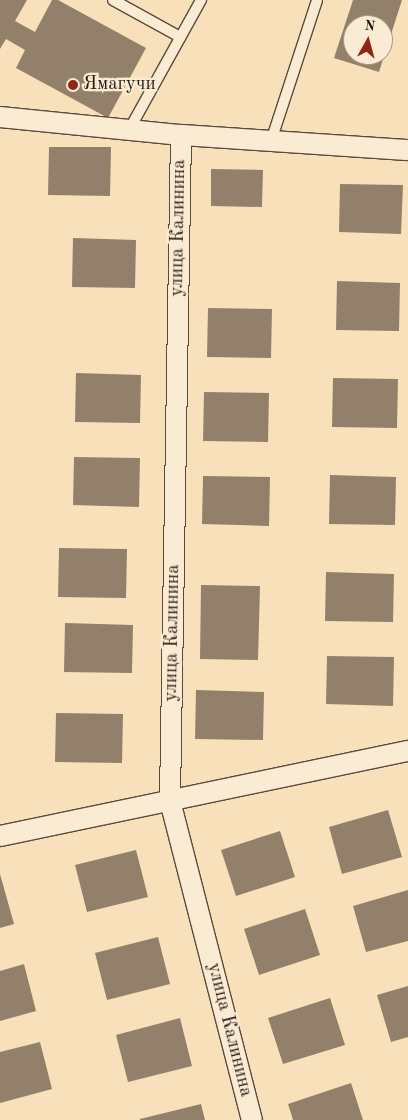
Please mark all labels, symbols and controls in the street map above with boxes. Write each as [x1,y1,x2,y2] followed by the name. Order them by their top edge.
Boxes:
[343,15,393,65] north arrow
[364,19,376,34] text: N
[83,74,156,96] place label: Ямагучи
[67,79,79,91] marker: Ямагучи
[166,159,192,297] street label: улица Калинина
[160,564,186,702] street label: улица Калинина
[201,961,257,1099] street label: улица Калинина

